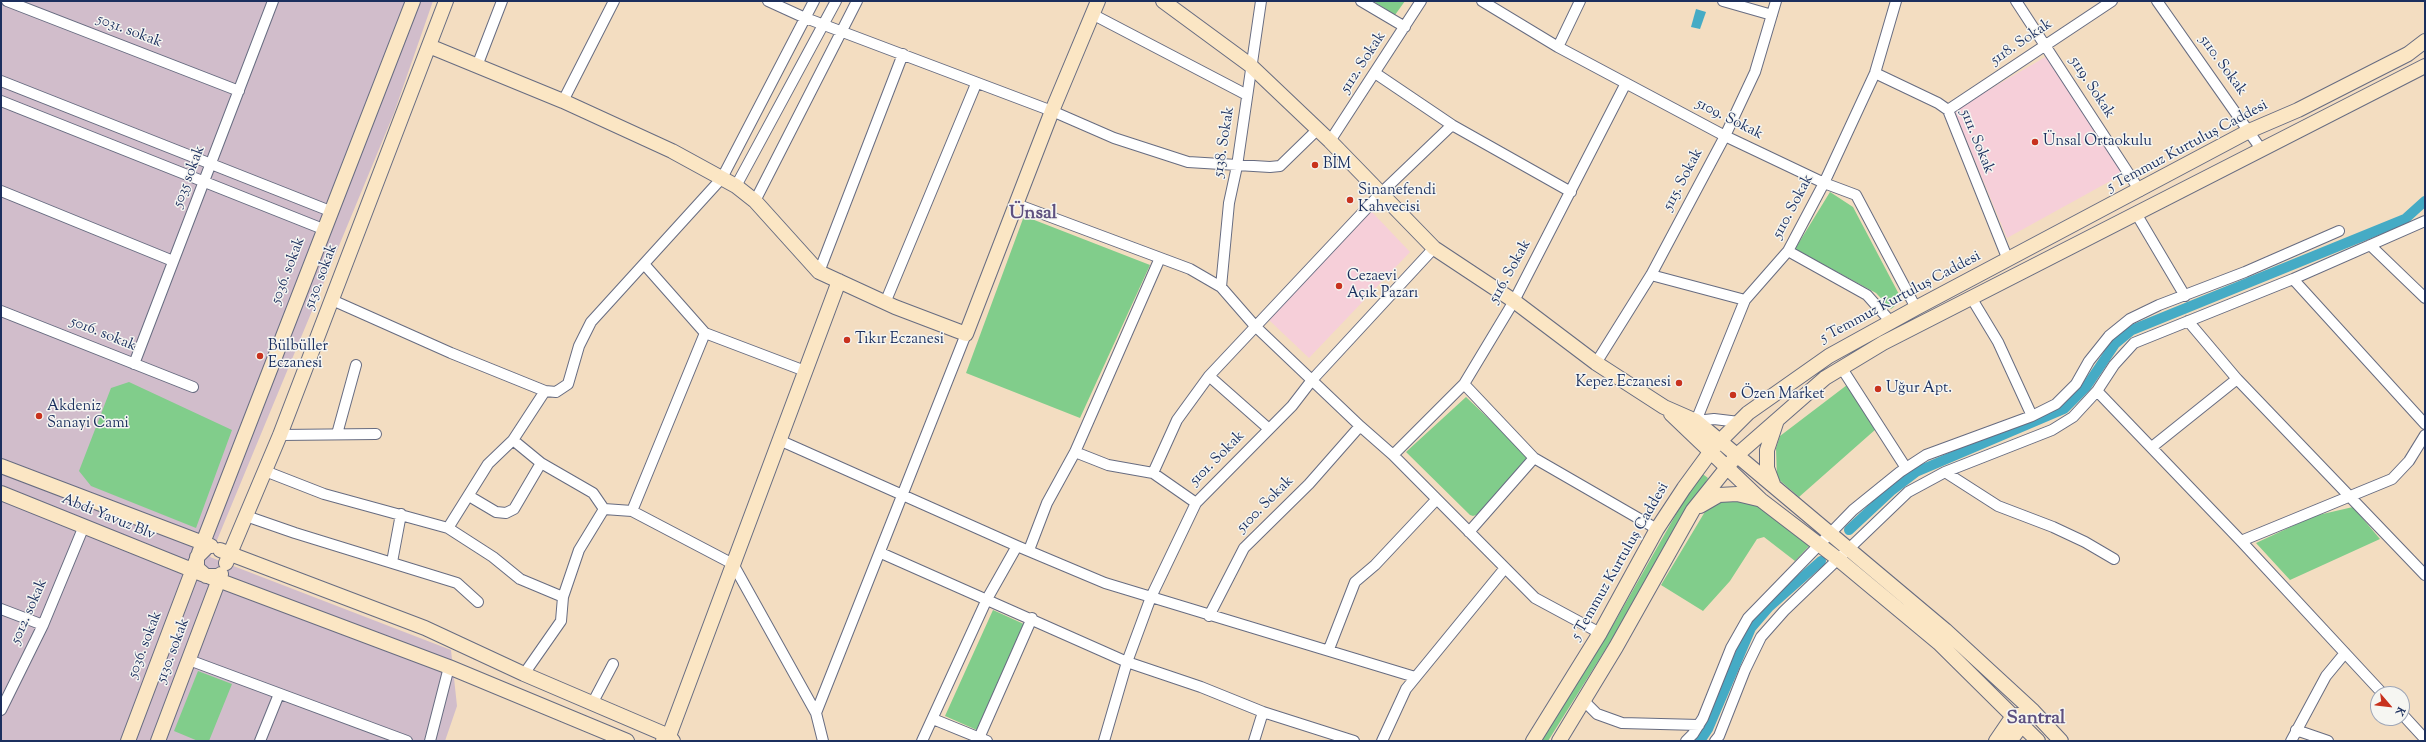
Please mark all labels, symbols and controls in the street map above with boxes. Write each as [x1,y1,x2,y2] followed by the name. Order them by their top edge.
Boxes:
[94,11,164,53] street label: 5031. sokak
[1988,16,2056,70] street label: 5118. Sokak
[1337,29,1391,97] street label: 5112. Sokak
[2194,32,2250,100] street label: 5110. Sokak
[2064,54,2118,122] street label: 5119. Sokak
[1693,95,1765,145] street label: 5109. Sokak
[2105,97,2271,197] street label: 5 Temmuz Kurtuluş Caddesi
[1211,106,1239,178] street label: 5138. Sokak
[1955,107,1997,177] street label: 5111. Sokak
[2043,133,2152,151] place label: Ünsal Ortaokulu
[2030,137,2040,147] marker: Ünsal Ortaokulu
[170,144,210,210] street label: 5035 sokak
[1660,146,1708,214] street label: 5115. Sokak
[1323,156,1351,174] place label: BİM
[1310,160,1320,170] marker: BİM
[1770,172,1818,242] street label: 5110. Sokak
[1358,182,1436,217] place label: Sinanefendi Kahvecisi
[1345,195,1355,205] marker: Sinanefendi Kahvecisi
[1009,204,1057,226] district label: Ünsal
[268,235,310,307] street label: 5036. sokak
[1486,237,1536,307] street label: 5116. Sokak
[301,242,343,312] street label: 5130. sokak
[1818,248,1984,348] street label: 5 Temmuz Kurtuluş Caddesi
[1347,268,1418,303] place label: Cezaevi Açık Pazarı
[1334,281,1344,291] marker: Cezaevi Açık Pazarı
[67,314,139,356] street label: 5016. sokak
[855,331,944,349] place label: Tıkır Eczanesi
[842,335,852,345] marker: Tıkır Eczanesi
[268,338,328,373] place label: Bülbüller Eczanesi
[255,351,265,361] marker: Bülbüller Eczanesi
[1575,374,1671,392] place label: Kepez Eczanesi
[1674,378,1684,388] marker: Kepez Eczanesi
[1886,380,1952,398] place label: Uğur Apt.
[1873,384,1883,394] marker: Uğur Apt.
[1741,386,1824,404] place label: Özen Market
[1728,390,1738,400] marker: Özen Market
[47,398,129,433] place label: Akdeniz Sanayi Cami
[34,411,44,421] marker: Akdeniz Sanayi Cami
[1187,428,1249,490] street label: 5101. Sokak
[1234,473,1298,537] street label: 5100. Sokak
[1568,480,1674,644] street label: 5 Temmuz Kurtuluş Caddesi
[59,491,157,545] street label: Abdi Yavuz Blv
[8,577,52,647] street label: 5012. sokak
[125,609,167,681] street label: 5036. sokak
[153,616,195,686] street label: 5130. sokak
[2370,686,2410,726] north arrow
[2391,704,2409,718] text: K
[2007,709,2065,731] district label: Santral

